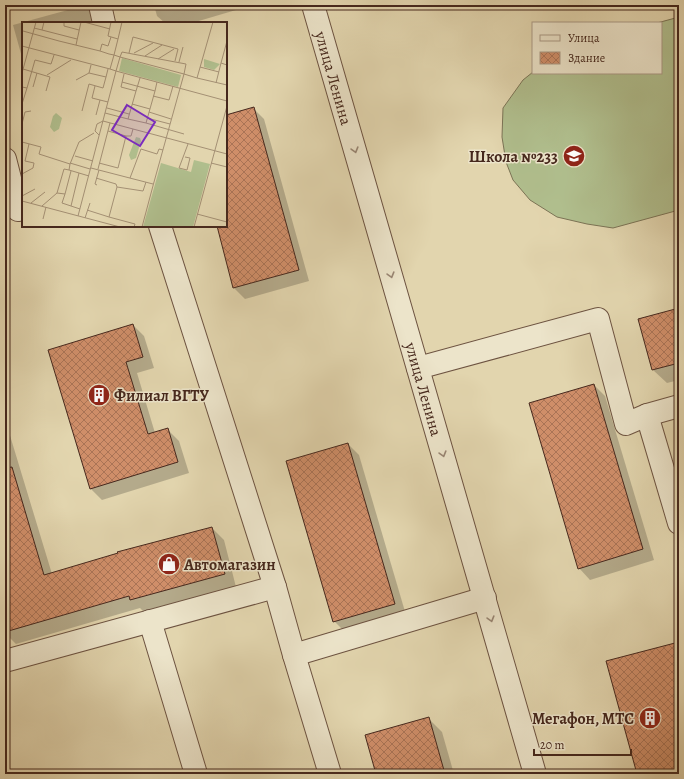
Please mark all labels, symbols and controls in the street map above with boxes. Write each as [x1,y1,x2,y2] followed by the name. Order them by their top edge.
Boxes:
[22,22,227,227] inset map
[532,22,662,74] legend
[309,28,357,128] street label: улица Ленина
[568,30,600,46] text: Улица
[568,50,605,66] text: Здание
[561,143,587,169] school or university icon: Школа №233
[350,146,359,153] one-way arrow
[469,146,558,168] place label: Школа №233
[386,271,395,278] one-way arrow
[399,339,447,439] street label: улица Ленина
[86,382,112,408] building icon: Филиал ВГТУ
[114,385,209,407] place label: Филиал ВГТУ
[438,450,447,457] one-way arrow
[156,551,182,577] shop icon: Автомагазин
[183,554,276,576] place label: Автомагазин
[486,615,495,622] one-way arrow
[637,705,663,731] building icon: Мегафон, МТС
[532,708,634,730] place label: Мегафон, МТС
[534,731,631,757] scale bar
[540,737,564,753] text: 20 m

